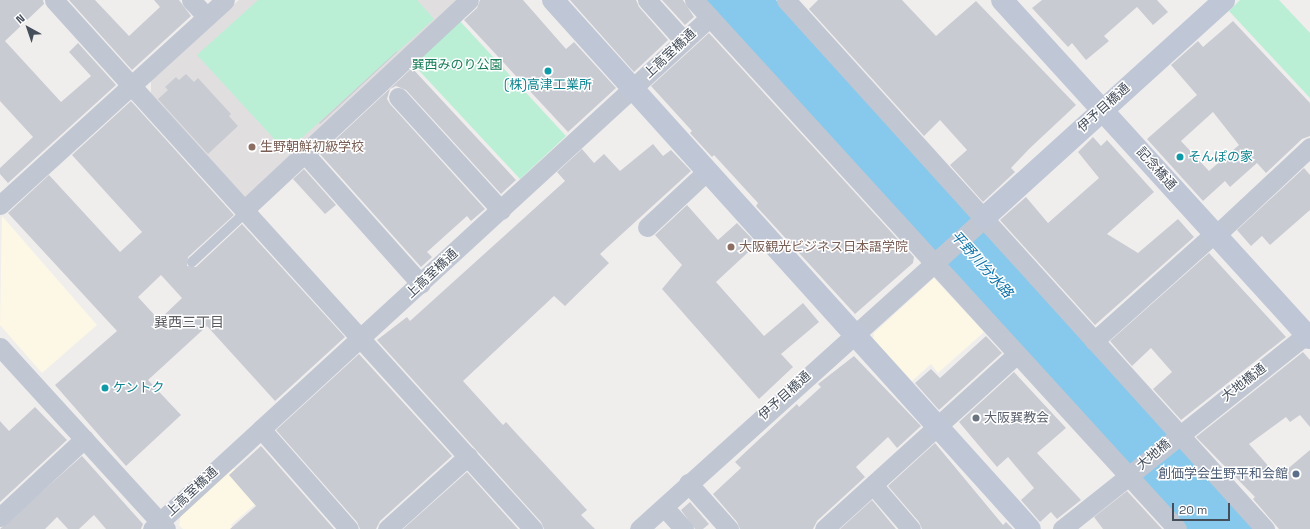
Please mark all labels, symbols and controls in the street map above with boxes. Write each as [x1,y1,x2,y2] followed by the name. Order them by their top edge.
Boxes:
[8,8,48,48] north arrow
[13,11,28,27] text: N
[641,26,699,82] street label: 上高室橋通
[412,57,502,73] park label: 巽西みのり公園
[543,66,553,76] marker: (株)高津工業所
[504,77,592,93] place label: (株)高津工業所
[1075,80,1133,136] street label: 伊予目橋通
[260,139,364,155] place label: 生野朝鮮初級学校
[247,142,257,152] marker: 生野朝鮮初級学校
[1133,144,1179,194] street label: 記念橋通
[1188,149,1253,165] place label: そんぽの家
[1175,152,1185,162] marker: そんぽの家
[948,227,1016,301] water label: 平野川分水路
[739,239,908,255] place label: 大阪観光ビジネス日本語学院
[726,242,736,252] marker: 大阪観光ビジネス日本語学院
[403,246,461,302] street label: 上高室橋通
[154,314,224,330] district label: 巽西三丁目
[1219,361,1269,405] street label: 大地橋通
[756,368,814,424] street label: 伊予目橋通
[113,380,165,396] place label: ケントク
[100,383,110,393] marker: ケントク
[984,410,1049,426] place label: 大阪巽教会
[971,413,981,423] marker: 大阪巽教会
[1134,436,1174,474] street label: 大地橋
[163,464,221,520] street label: 上高室橋通
[1158,466,1288,482] place label: 創価学会生野平和会館
[1291,469,1301,479] marker: 創価学会生野平和会館
[1174,495,1232,521] scale bar
[1179,502,1207,518] text: 20 m

